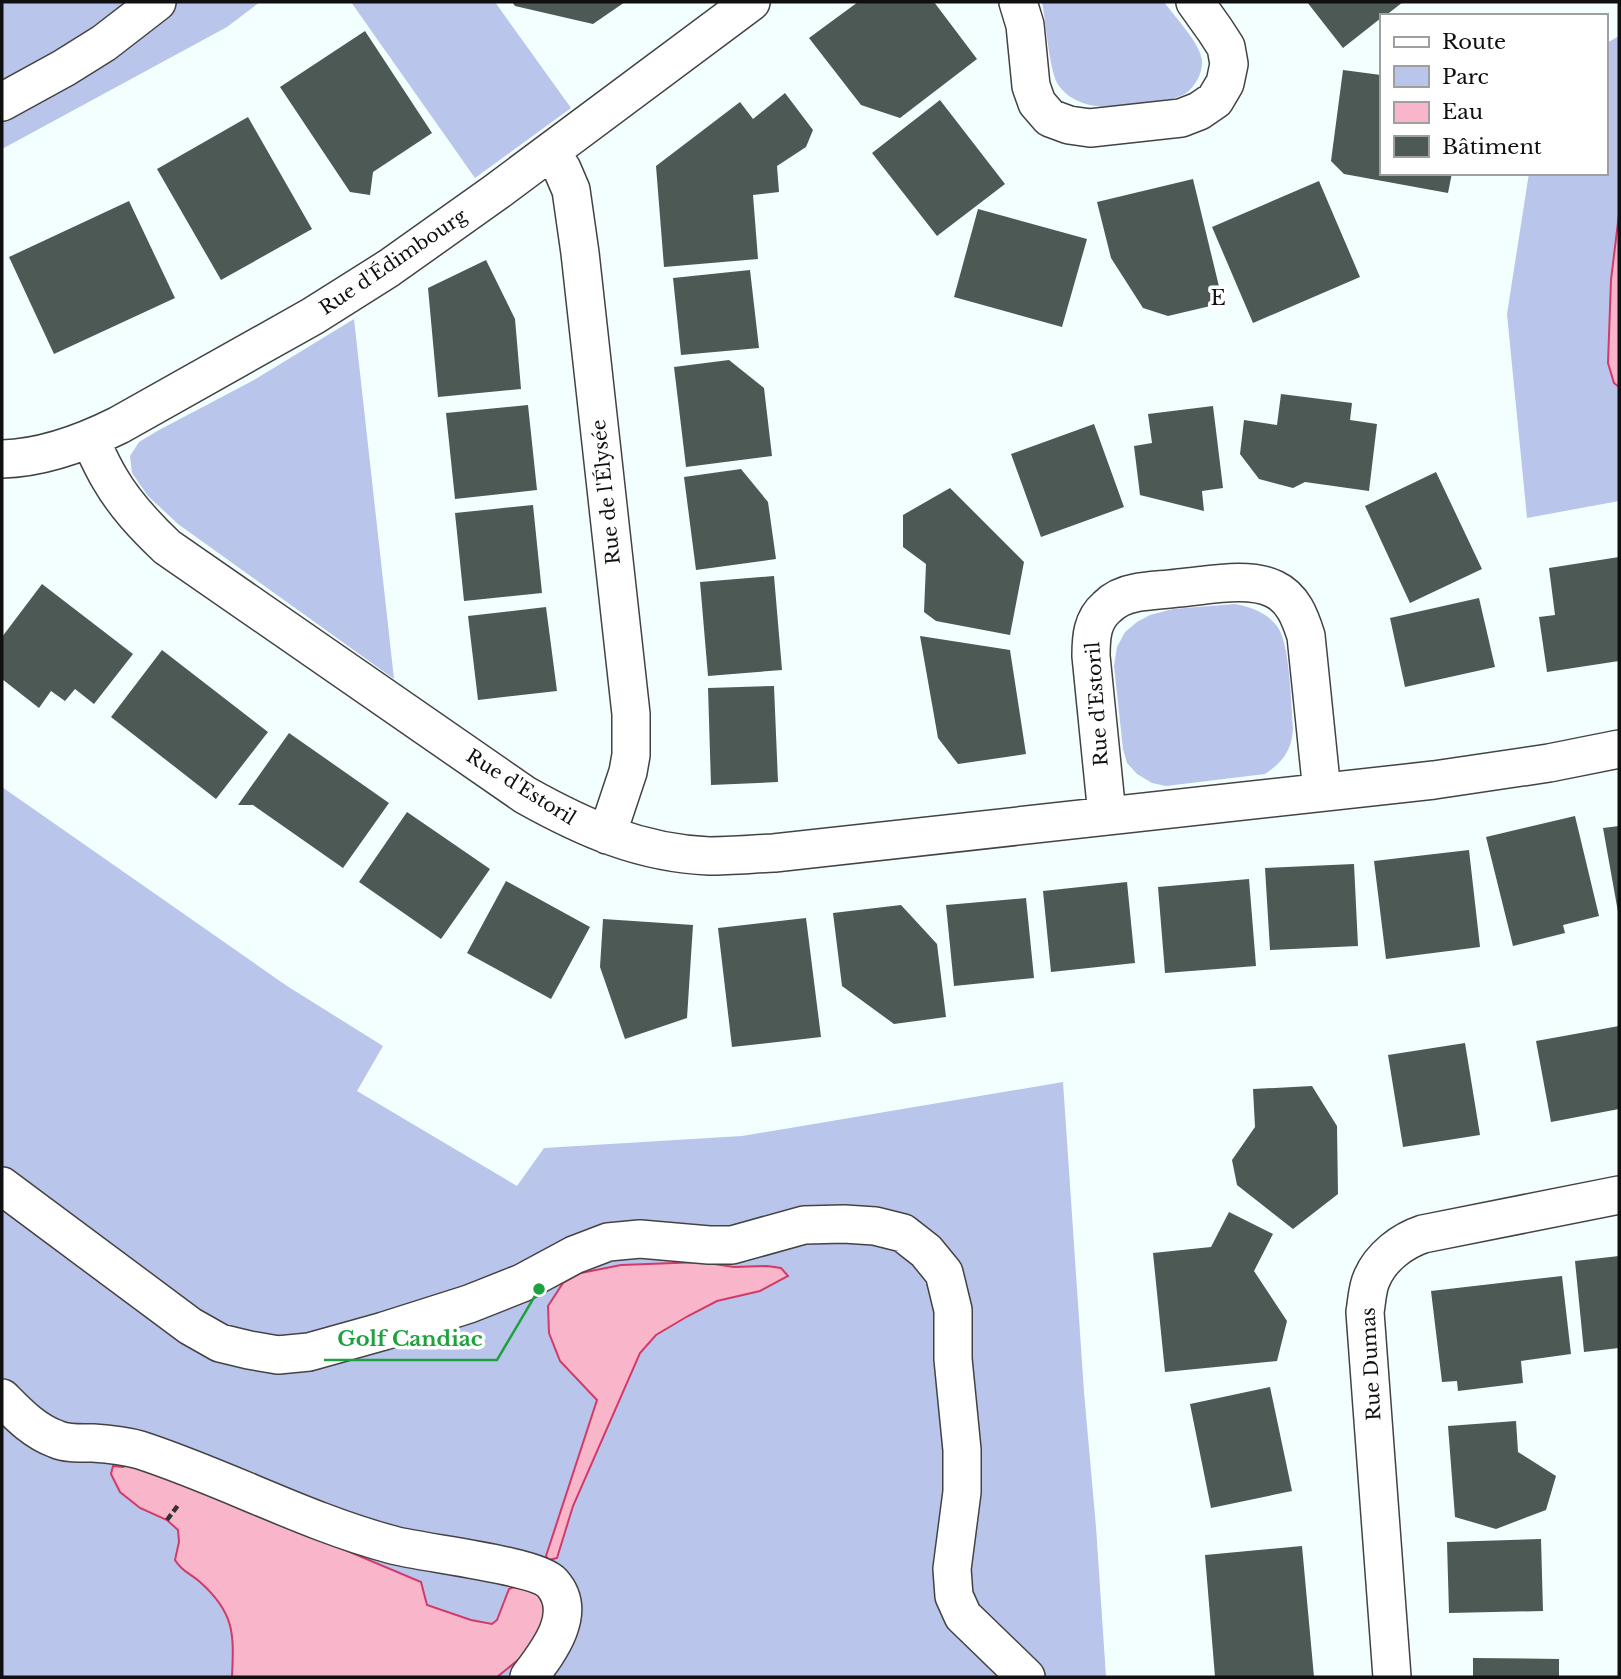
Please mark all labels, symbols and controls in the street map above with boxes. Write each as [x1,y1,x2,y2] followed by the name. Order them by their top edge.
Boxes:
[1380,14,1607,175] legend
[1442,29,1506,55] text: Route
[1442,64,1489,90] text: Parc
[1442,99,1483,125] text: Eau
[1442,134,1542,160] text: Bâtiment
[315,204,471,320] street label: Rue d'Édimbourg
[1210,285,1228,311] district label: E
[587,418,625,566] street label: Rue de l'Élysée
[1081,641,1113,767] street label: Rue d'Estoril
[462,744,580,830] street label: Rue d'Estoril
[1357,1307,1385,1421] street label: Rue Dumas
[324,1318,497,1360] callout: Golf Candiac
[337,1326,483,1352] text: Golf Candiac

